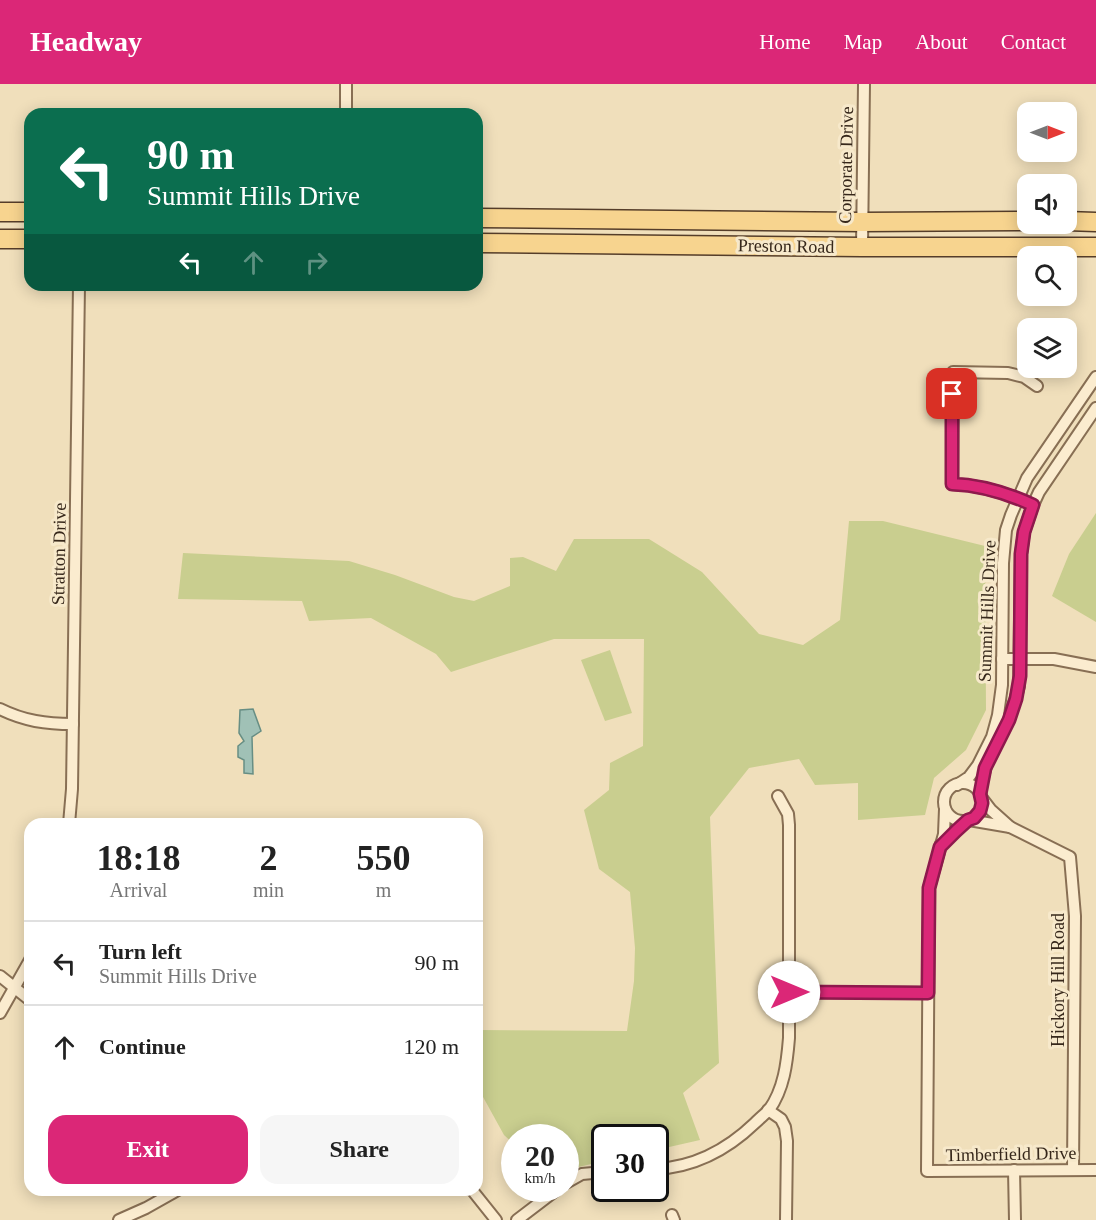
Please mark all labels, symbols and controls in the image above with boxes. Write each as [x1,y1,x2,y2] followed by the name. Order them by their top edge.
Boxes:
[30,26,142,57] text: Headway
[759,30,811,54] text: Home
[844,30,882,54] text: Map
[915,30,968,54] text: About
[1001,30,1066,54] text: Contact
[1017,102,1077,162] north arrow
[1017,102,1077,378] map controls
[835,106,857,224] street label: Corporate Drive
[48,132,126,210] icon: left
[147,132,235,178] text: 90 m
[1017,174,1077,234] button: sound
[147,181,360,211] text: Summit Hills Drive
[738,235,834,257] street label: Preston Road
[174,246,207,279] icon: left
[237,246,270,279] icon: ahead
[300,246,333,279] icon: right
[1017,246,1077,306] button: search
[1017,318,1077,378] button: layers
[926,368,977,419] pin
[935,377,968,410] icon: arrive
[48,503,70,605] street label: Stratton Drive
[975,540,999,682] street label: Summit Hills Drive
[96,838,180,878] text: 18:18
[260,838,278,878] text: 2
[357,838,411,878] text: 550
[110,879,167,901] text: Arrival
[253,879,284,901] text: min
[376,879,391,901] text: m
[1048,913,1068,1047] street label: Hickory Hill Road
[99,939,182,964] text: Turn left
[48,947,81,980] icon: left
[414,950,459,975] text: 90 m
[757,960,821,1024] position arrow
[99,965,257,987] text: Summit Hills Drive
[48,1031,81,1064] icon: ahead
[99,1034,186,1059] text: Continue
[403,1034,459,1059] text: 120 m
[48,1115,248,1184] button: Exit
[260,1115,459,1184] button: Share
[591,1124,669,1202] speed limit sign: 30
[525,1139,555,1172] text: 20
[945,1143,1077,1165] street label: Timberfield Drive
[525,1170,555,1186] text: km/h

